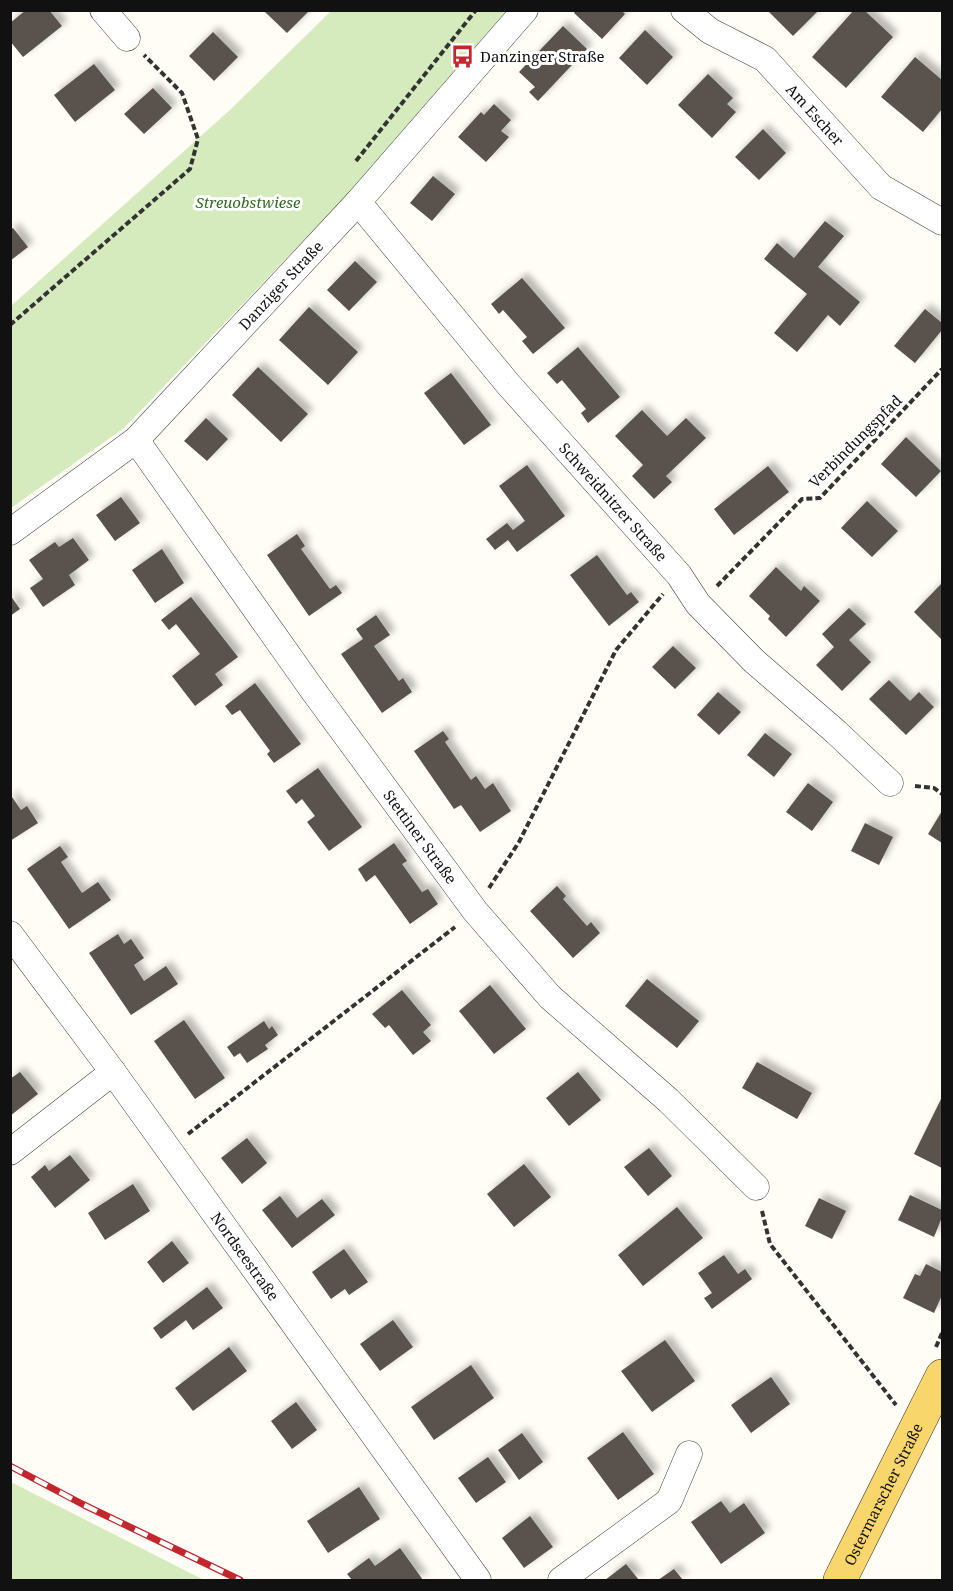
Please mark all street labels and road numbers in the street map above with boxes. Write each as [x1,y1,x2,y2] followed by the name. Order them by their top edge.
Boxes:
[782,79,848,150] street label: Am Escher
[234,236,327,334] street label: Danziger Straße
[804,390,906,492] street label: Verbindungspfad
[555,438,672,565] street label: Schweidnitzer Straße
[379,786,462,888] street label: Stettiner Straße
[207,1208,284,1304] street label: Nordseestraße
[839,1419,927,1569] street label: Ostermarscher Straße

